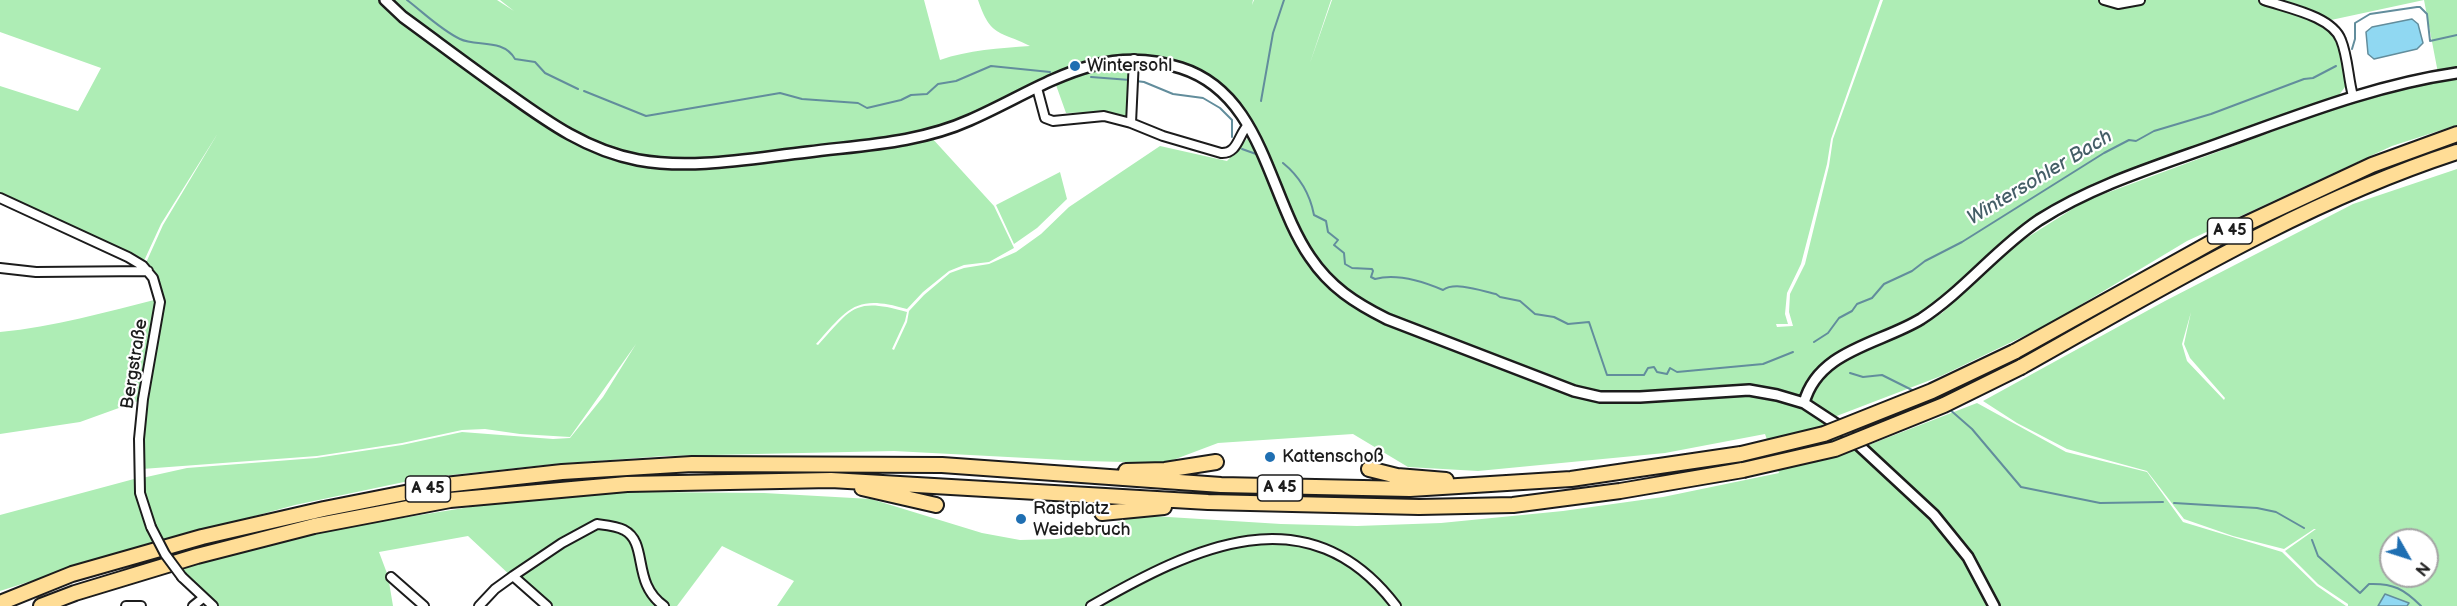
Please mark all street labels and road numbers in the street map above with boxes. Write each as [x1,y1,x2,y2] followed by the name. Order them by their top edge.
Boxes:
[2208,218,2252,244] road number: A 45
[117,317,153,411] street label: Bergstraße
[1258,475,1302,501] road number: A 45
[406,476,450,502] road number: A 45

